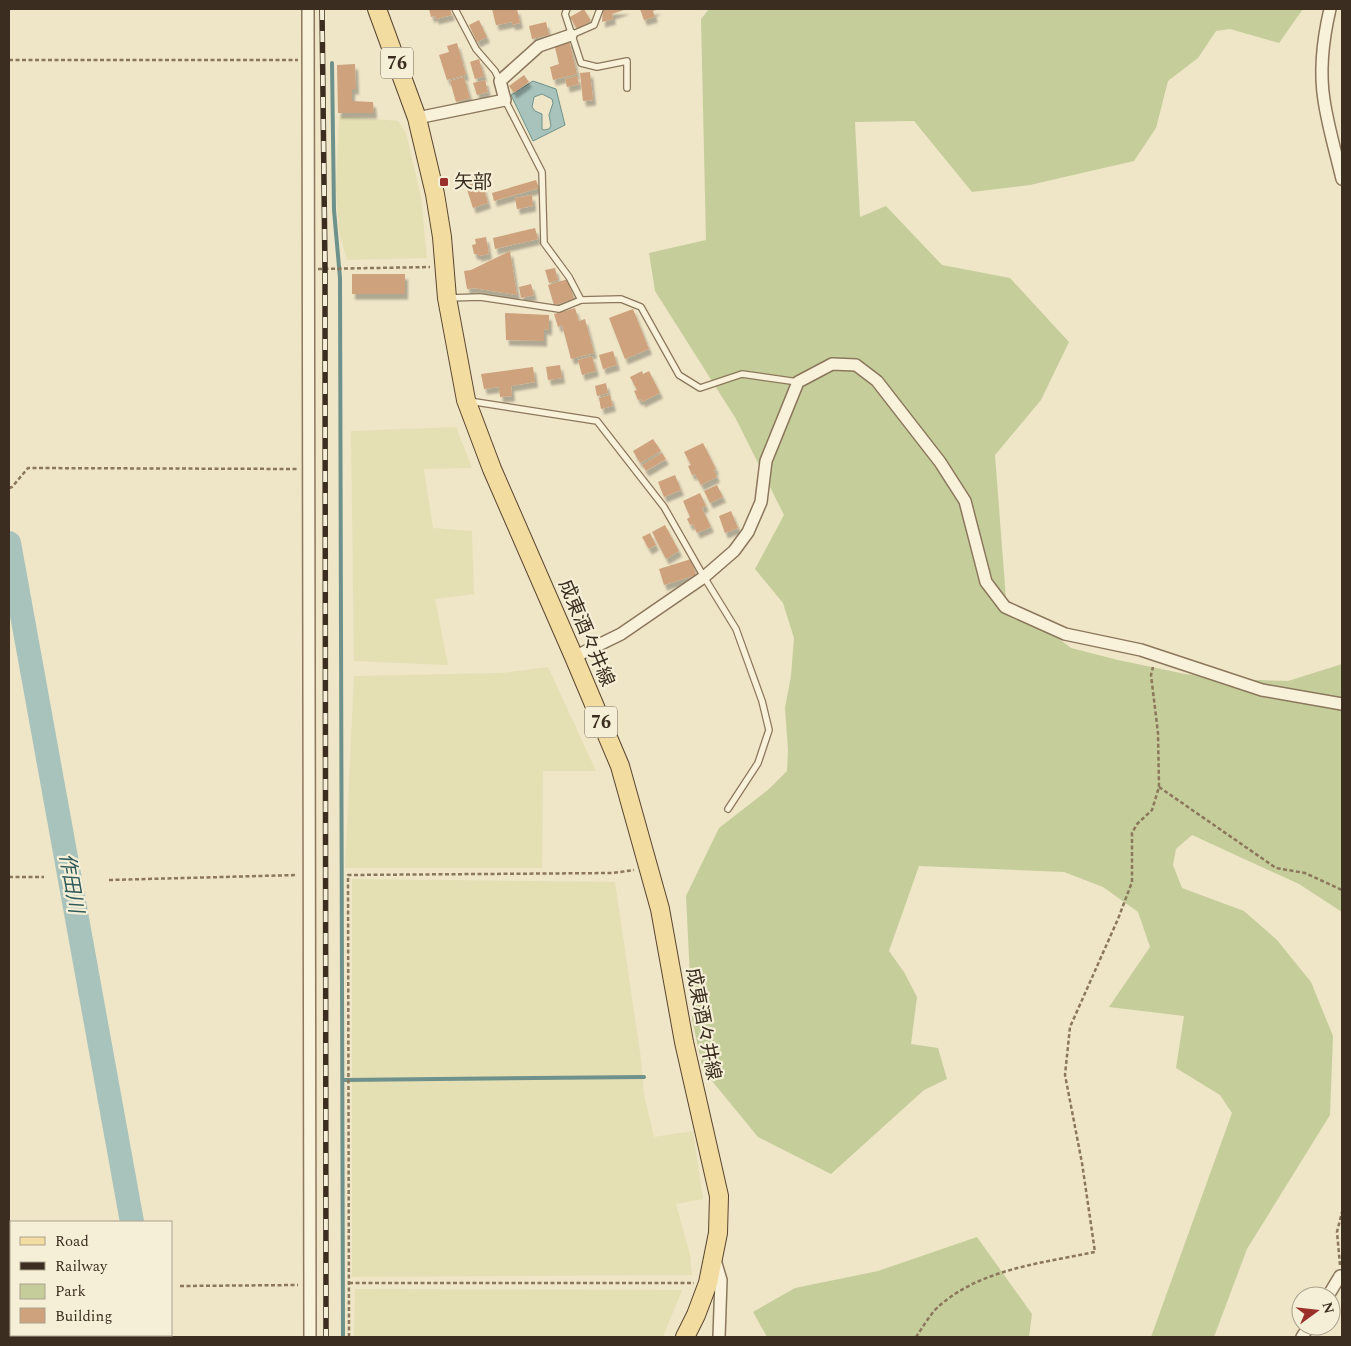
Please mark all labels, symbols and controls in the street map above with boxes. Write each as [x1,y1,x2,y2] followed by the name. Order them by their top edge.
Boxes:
[381,48,413,78] road number: 76
[454,168,492,197] place label: 矢部
[438,176,450,188] marker: 矢部
[550,575,622,691] street label: 成東酒々井線
[585,706,617,738] road number: 76
[51,851,91,917] water label: 作田川
[678,965,728,1083] street label: 成東酒々井線
[10,1221,172,1336] legend
[55,1230,89,1253] text: Road
[55,1255,108,1278] text: Railway
[55,1280,86,1303] text: Park
[1291,1286,1341,1336] north arrow
[1316,1300,1340,1316] text: N
[55,1305,112,1328] text: Building

